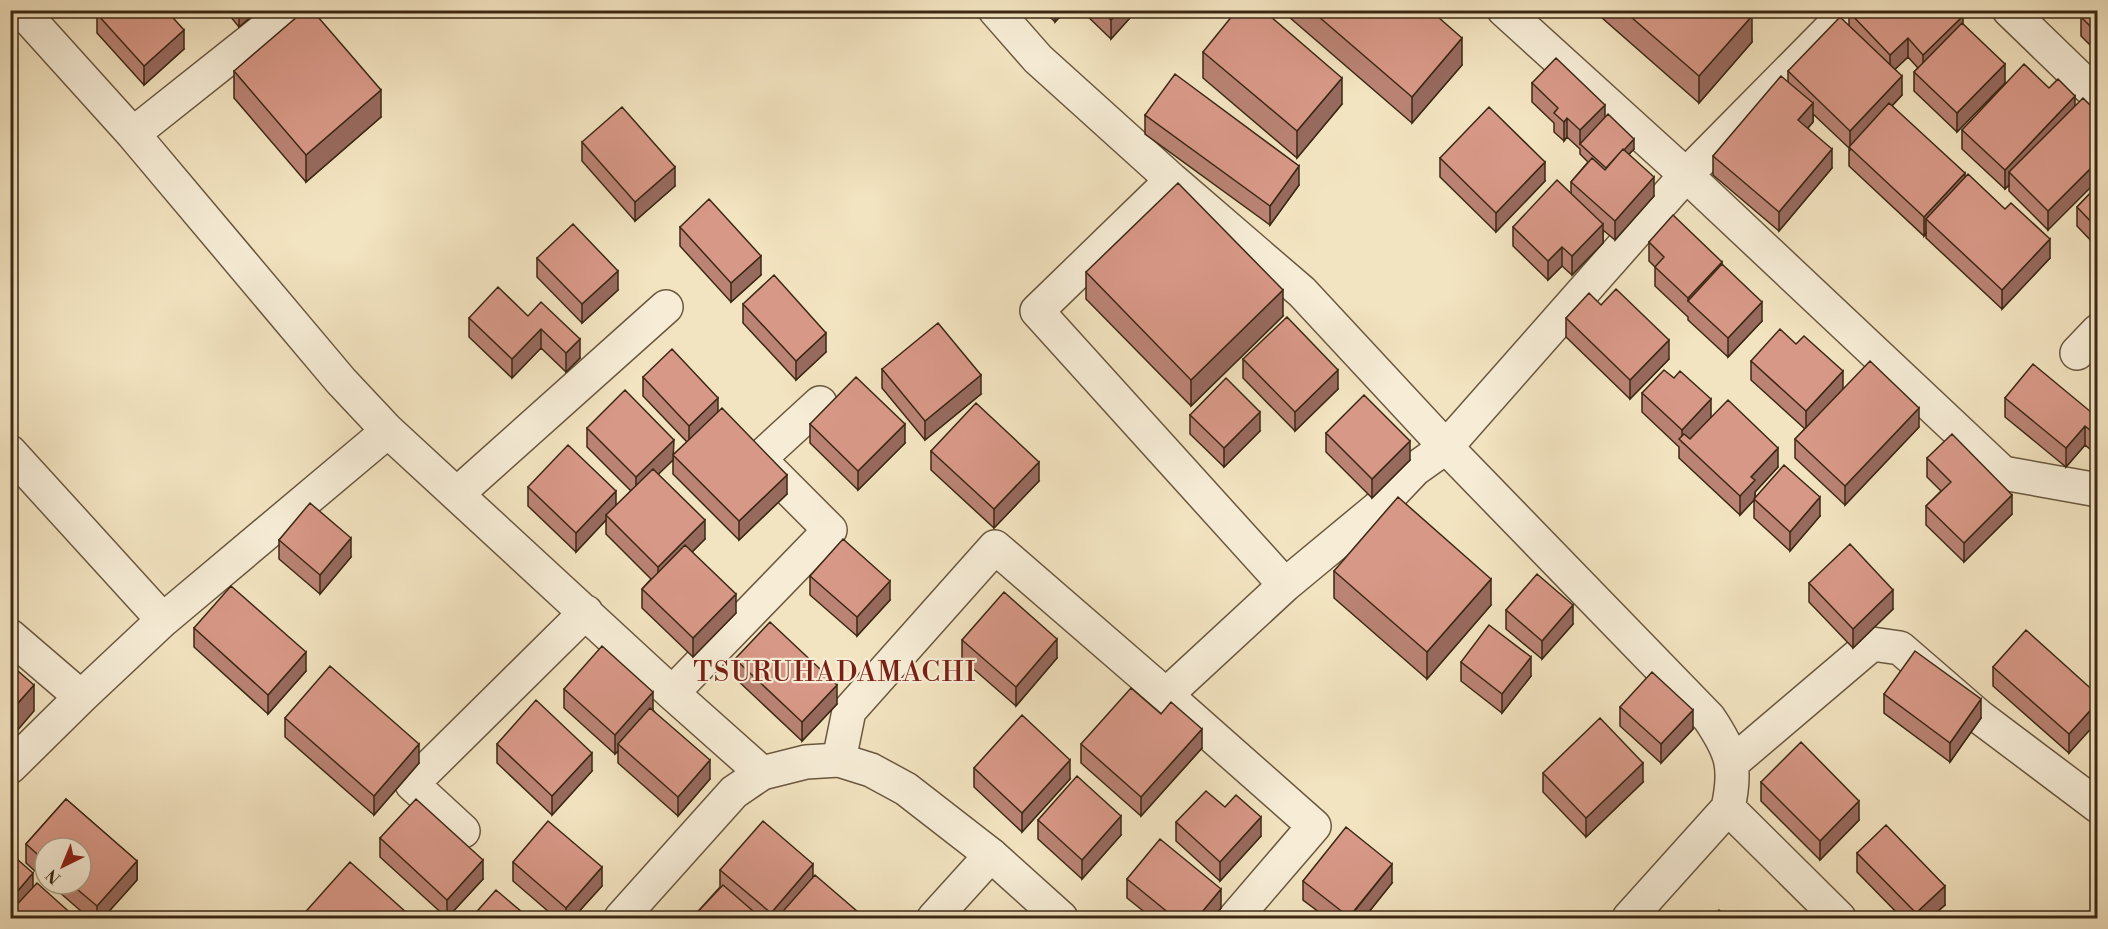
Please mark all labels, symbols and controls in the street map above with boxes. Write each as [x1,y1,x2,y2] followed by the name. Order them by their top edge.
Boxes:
[693,656,977,690] district label: TSURUHADAMACHI
[33,836,93,896] north arrow
[42,864,65,888] text: N

